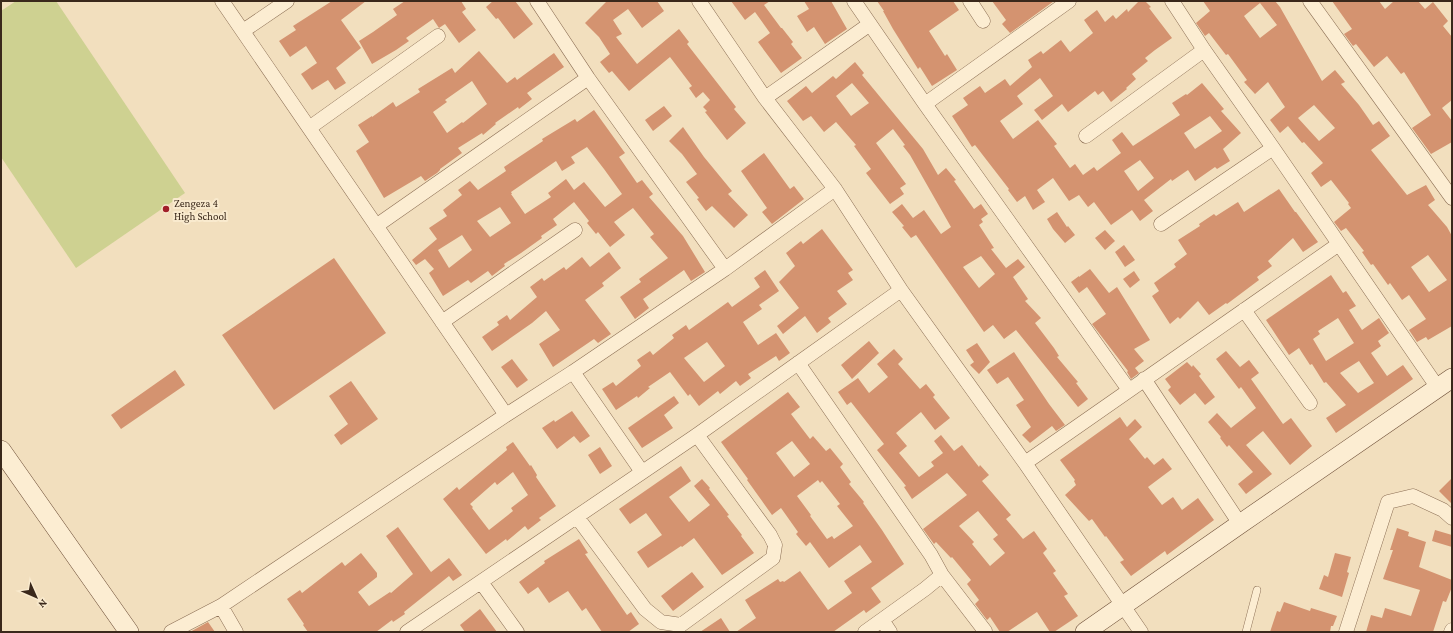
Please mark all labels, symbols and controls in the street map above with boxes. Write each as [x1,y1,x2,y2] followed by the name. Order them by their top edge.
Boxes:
[174,197,227,223] place label: Zengeza 4 High School
[161,204,171,214] marker: Zengeza 4 High School
[16,577,56,617] north arrow
[36,597,50,611] text: N

